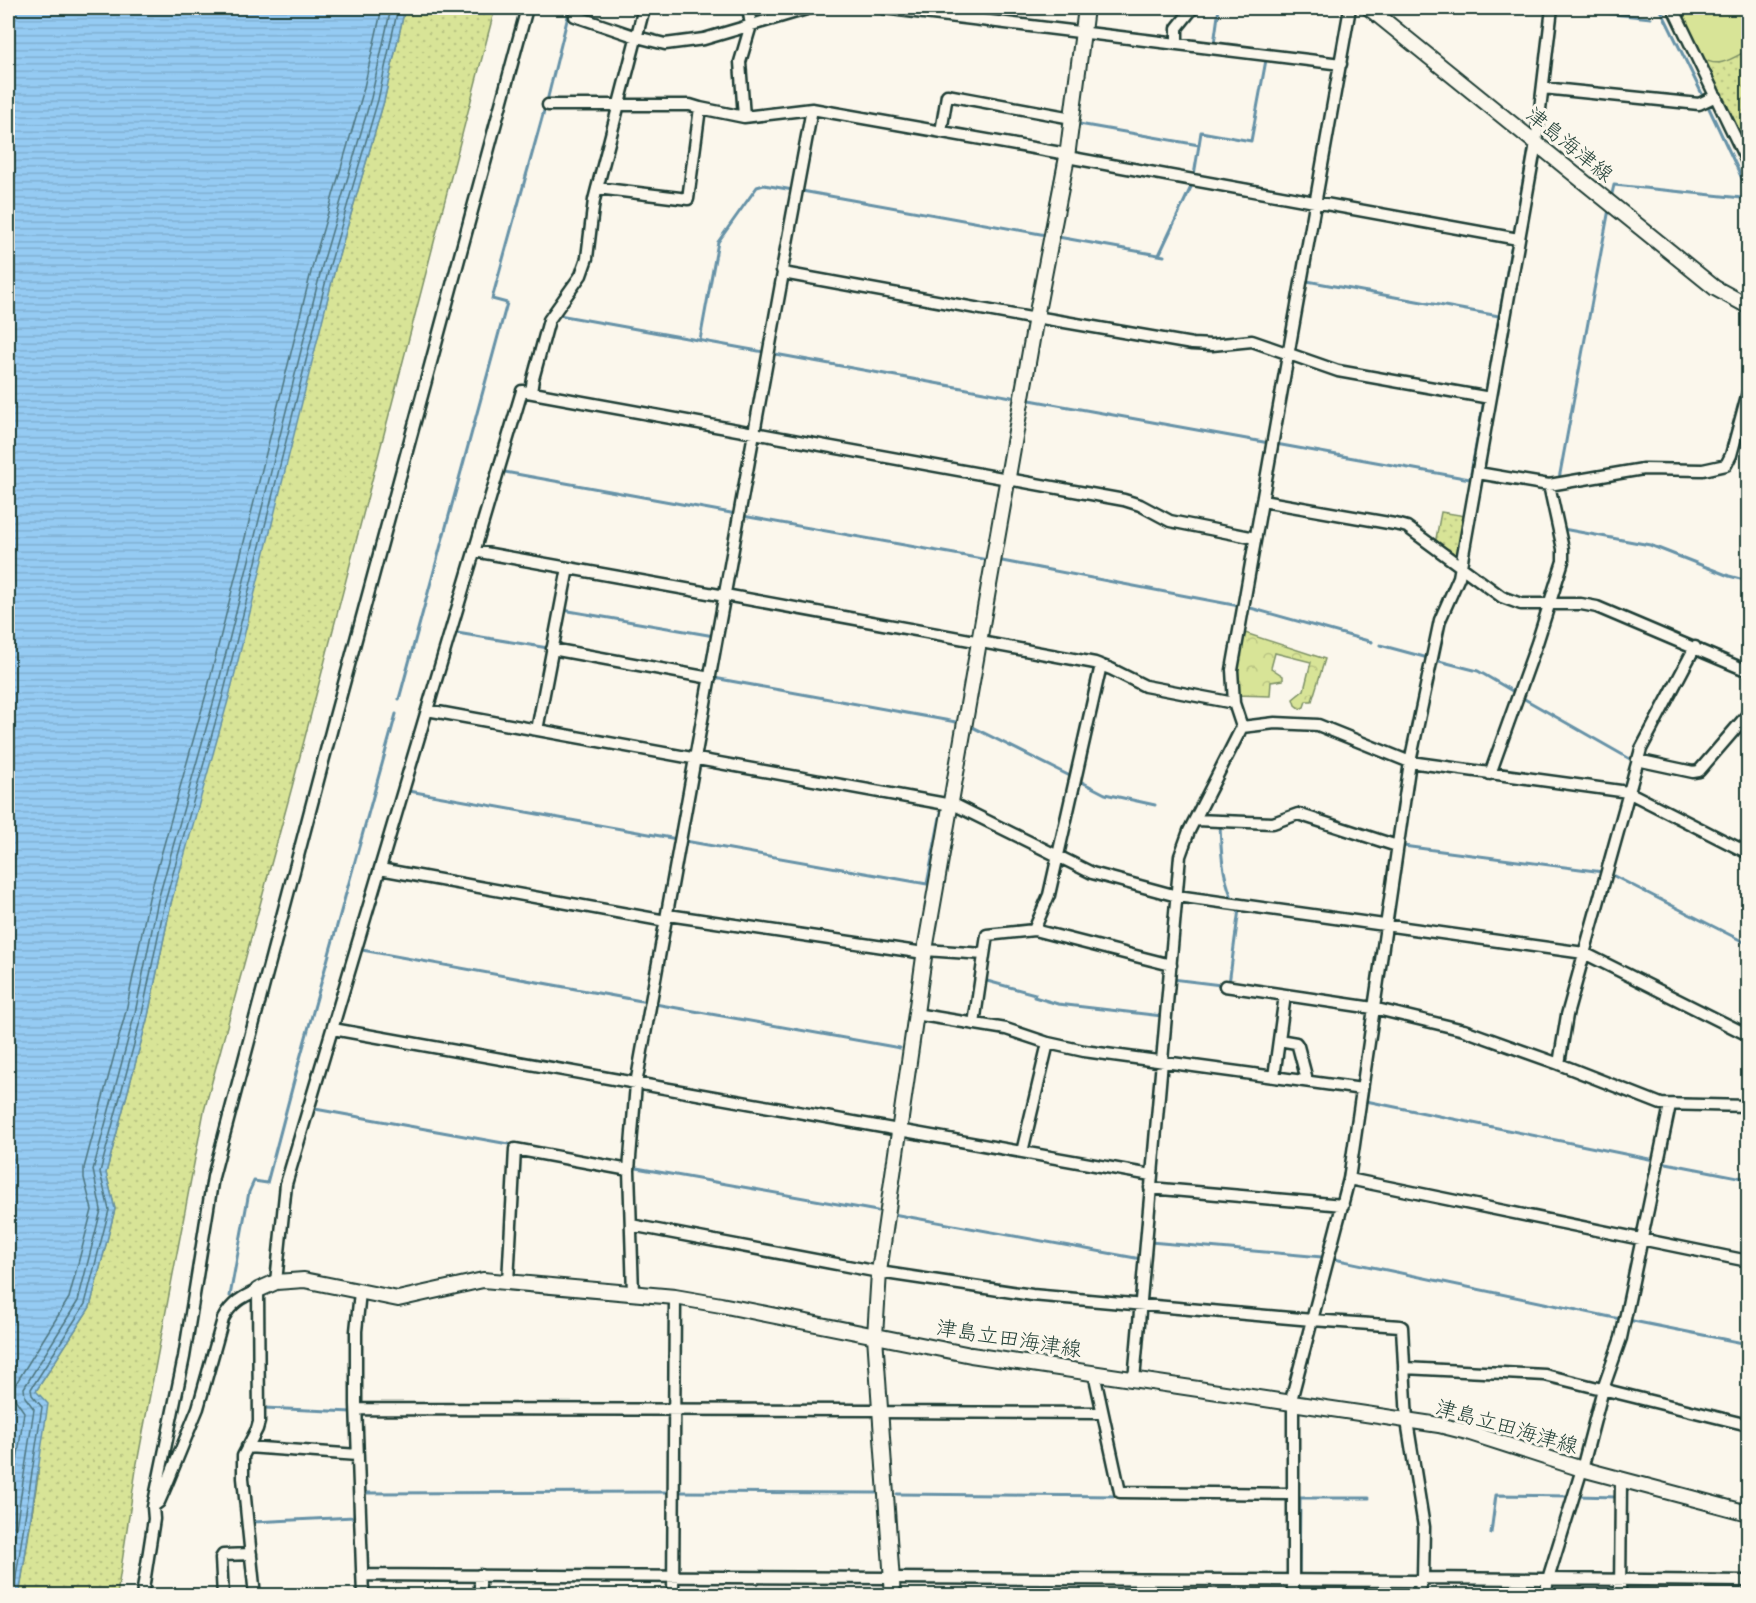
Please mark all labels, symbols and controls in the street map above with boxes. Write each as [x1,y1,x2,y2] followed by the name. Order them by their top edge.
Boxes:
[1521,101,1619,187] street label: 津島海津線
[934,1314,1084,1362] street label: 津島立田海津線
[1433,1394,1581,1458] street label: 津島立田海津線

